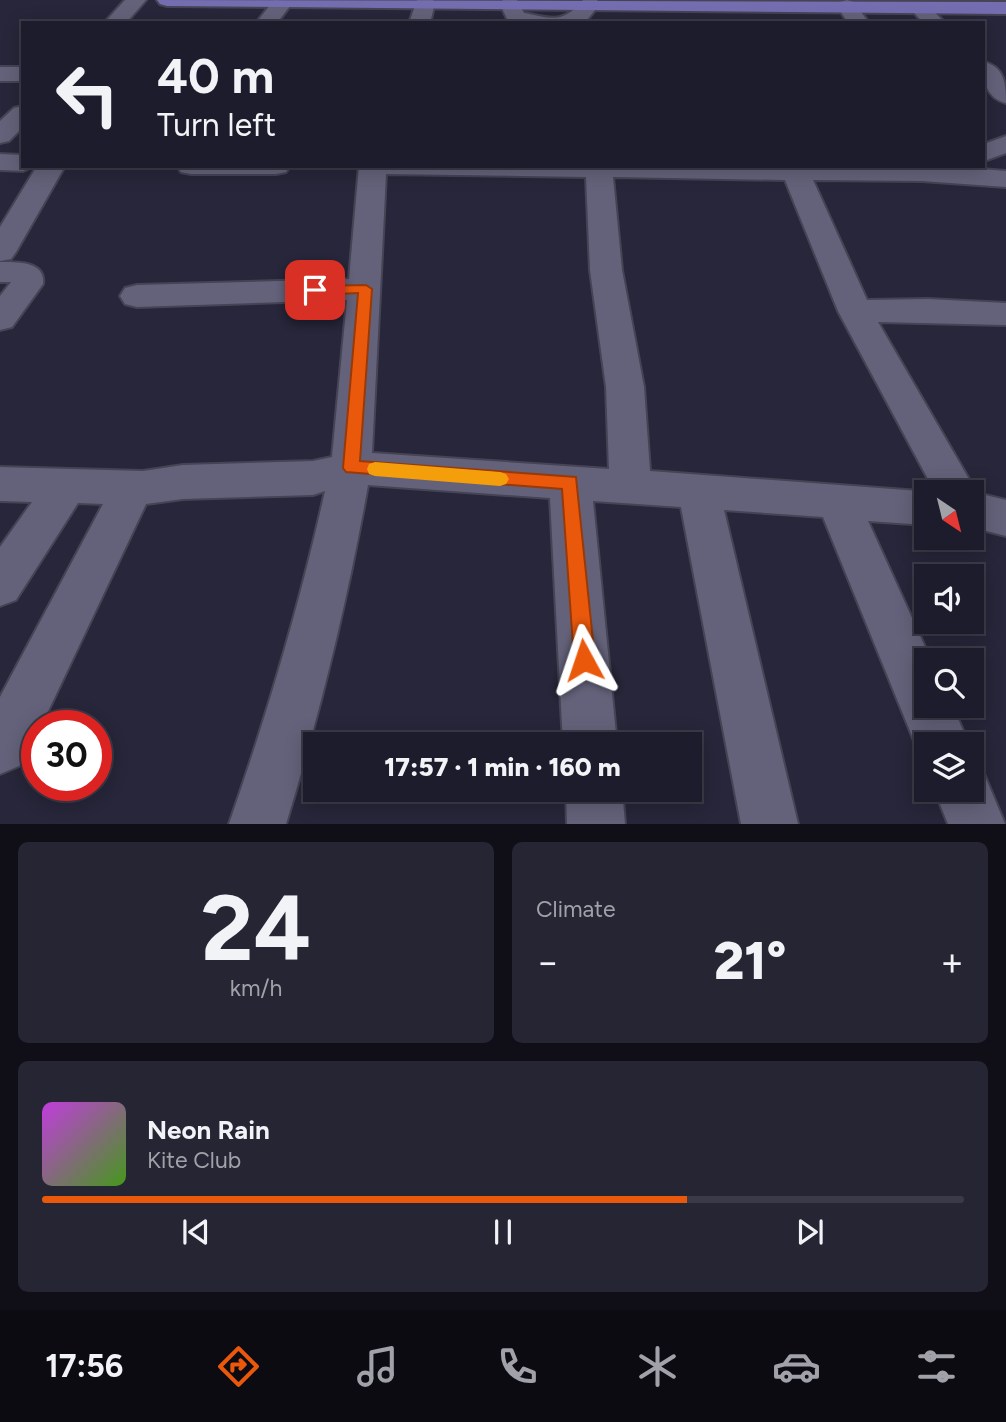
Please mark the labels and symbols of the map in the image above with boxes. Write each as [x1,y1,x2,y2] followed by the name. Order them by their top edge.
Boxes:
[285,260,345,320] pin
[914,480,984,550] north arrow
[547,623,621,697] position arrow
[21,710,112,801] speed limit sign: 30

